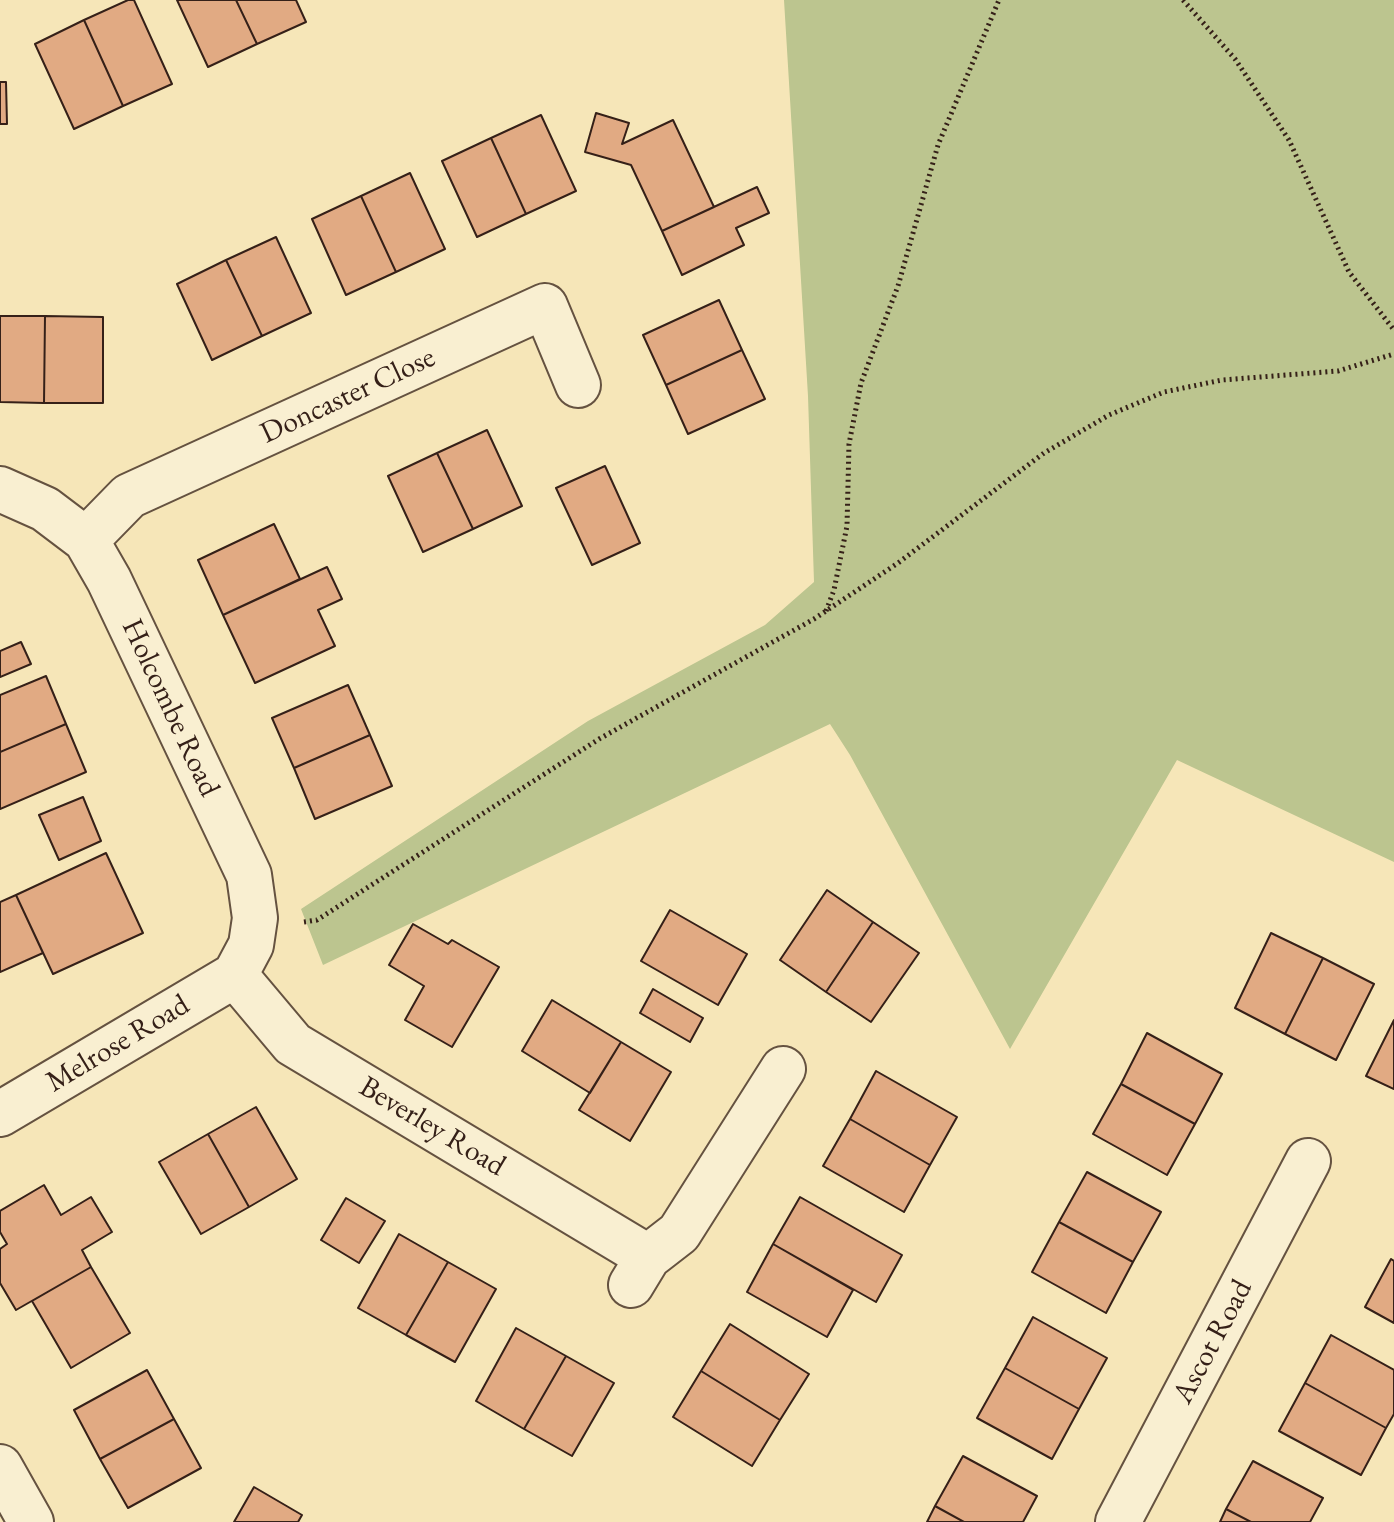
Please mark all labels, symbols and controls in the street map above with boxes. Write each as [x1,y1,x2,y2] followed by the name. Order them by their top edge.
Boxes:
[255,340,441,452] street label: Doncaster Close
[113,614,227,802] street label: Holcombe Road
[40,987,196,1101] street label: Melrose Road
[352,1069,512,1185] street label: Beverley Road
[1165,1274,1261,1410] street label: Ascot Road

